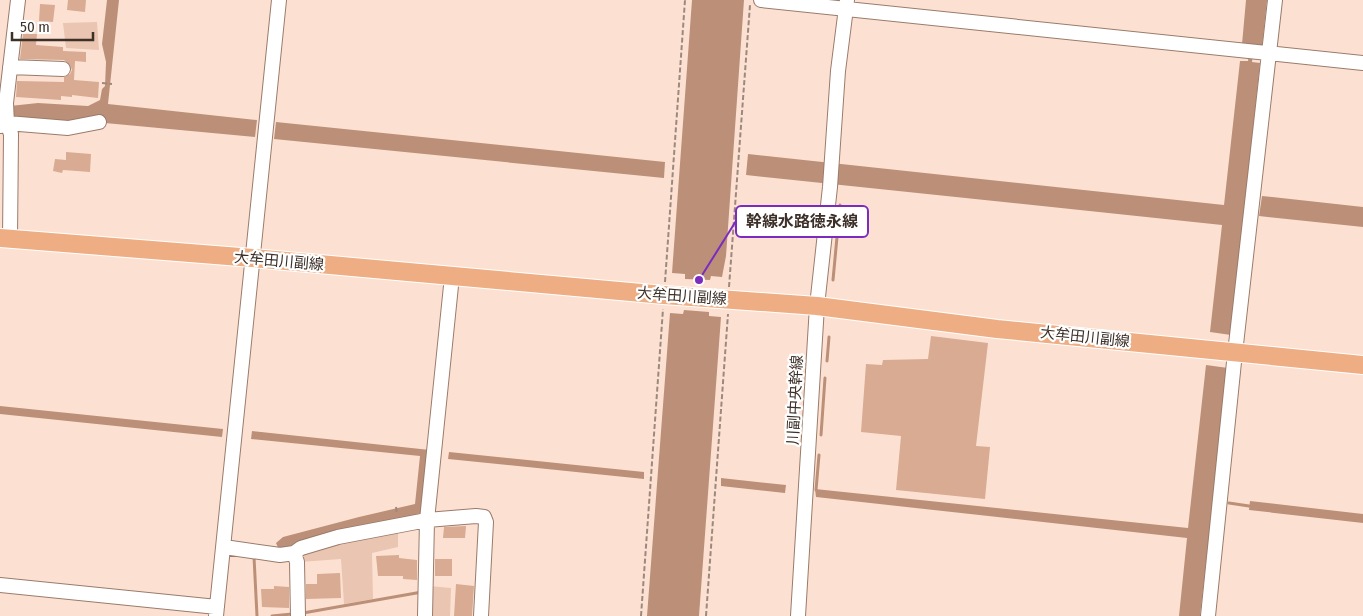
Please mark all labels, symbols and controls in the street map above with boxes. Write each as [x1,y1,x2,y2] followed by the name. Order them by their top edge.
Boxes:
[12,10,94,42] scale bar
[20,18,50,36] text: 50 m
[736,206,868,237] callout: 幹線水路徳永線
[746,212,858,231] text: 幹線水路徳永線
[233,248,325,274] street label: 大牟田川副線
[636,284,728,308] street label: 大牟田川副線
[1039,323,1131,351] street label: 大牟田川副線
[784,355,806,445] street label: 川副中央幹線

